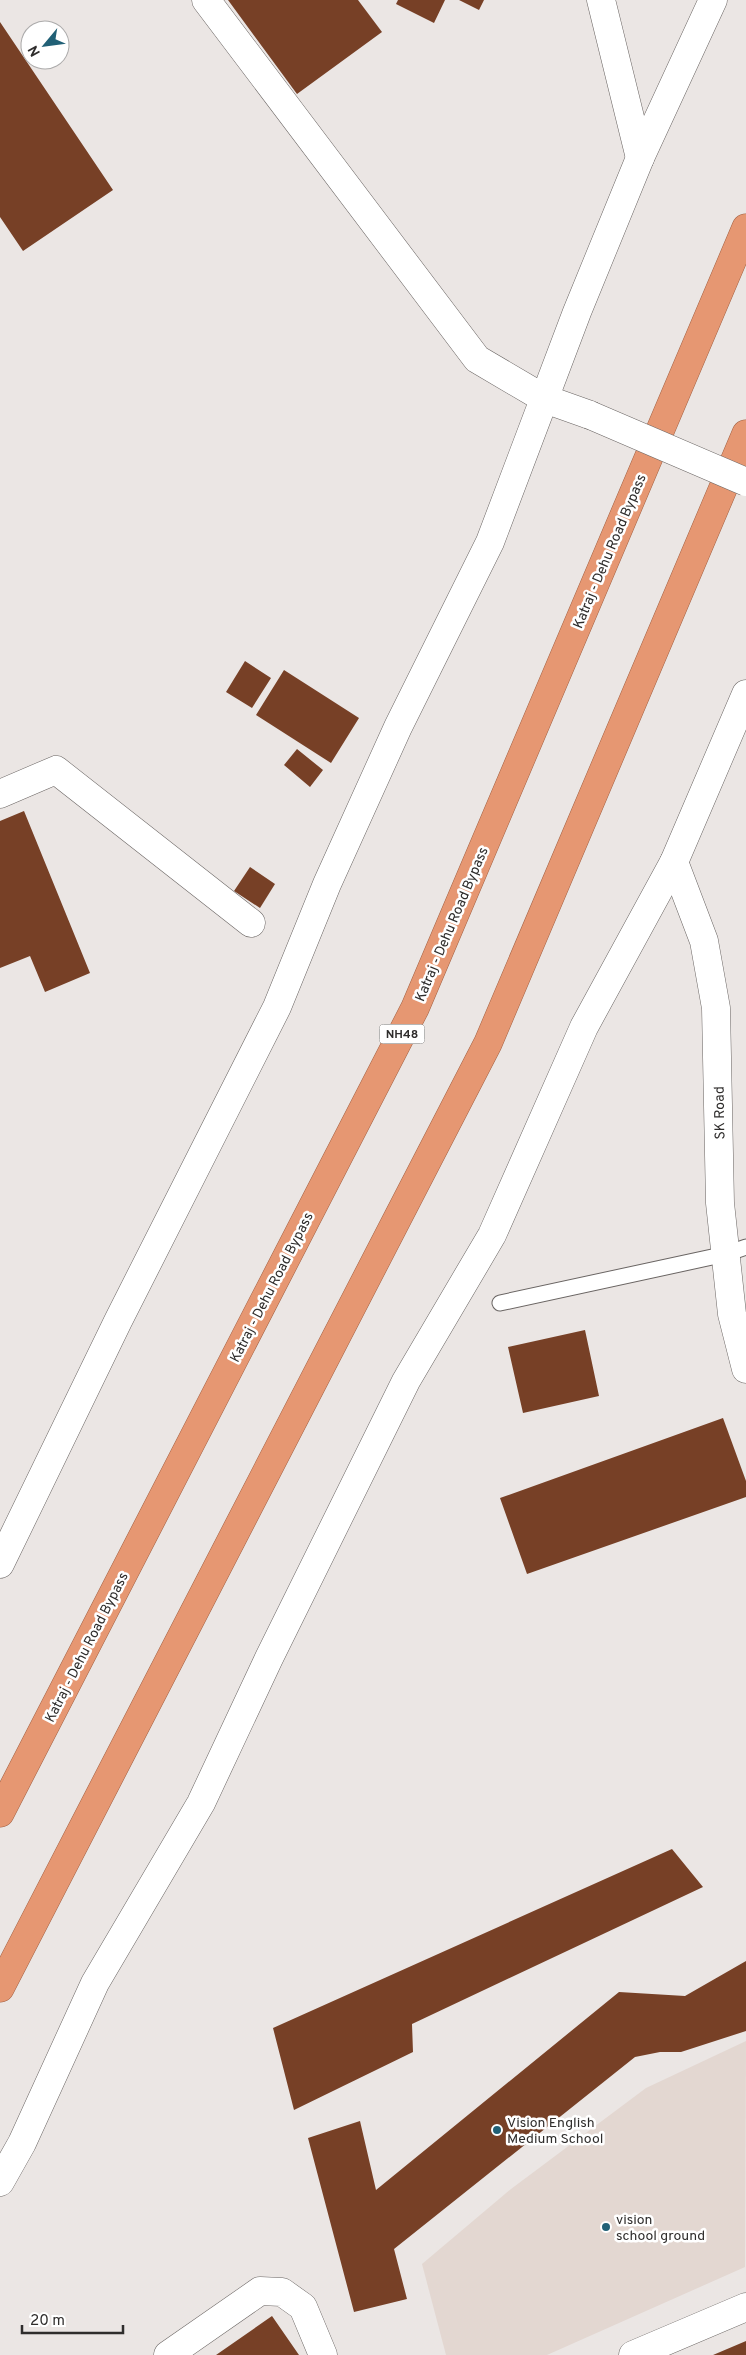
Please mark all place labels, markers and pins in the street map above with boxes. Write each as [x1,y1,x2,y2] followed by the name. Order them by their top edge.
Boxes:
[507,2115,603,2148] place label: Vision English Medium School
[491,2124,503,2136] marker: Vision English Medium School
[616,2212,705,2245] place label: vision school ground
[600,2221,612,2233] marker: vision school ground

